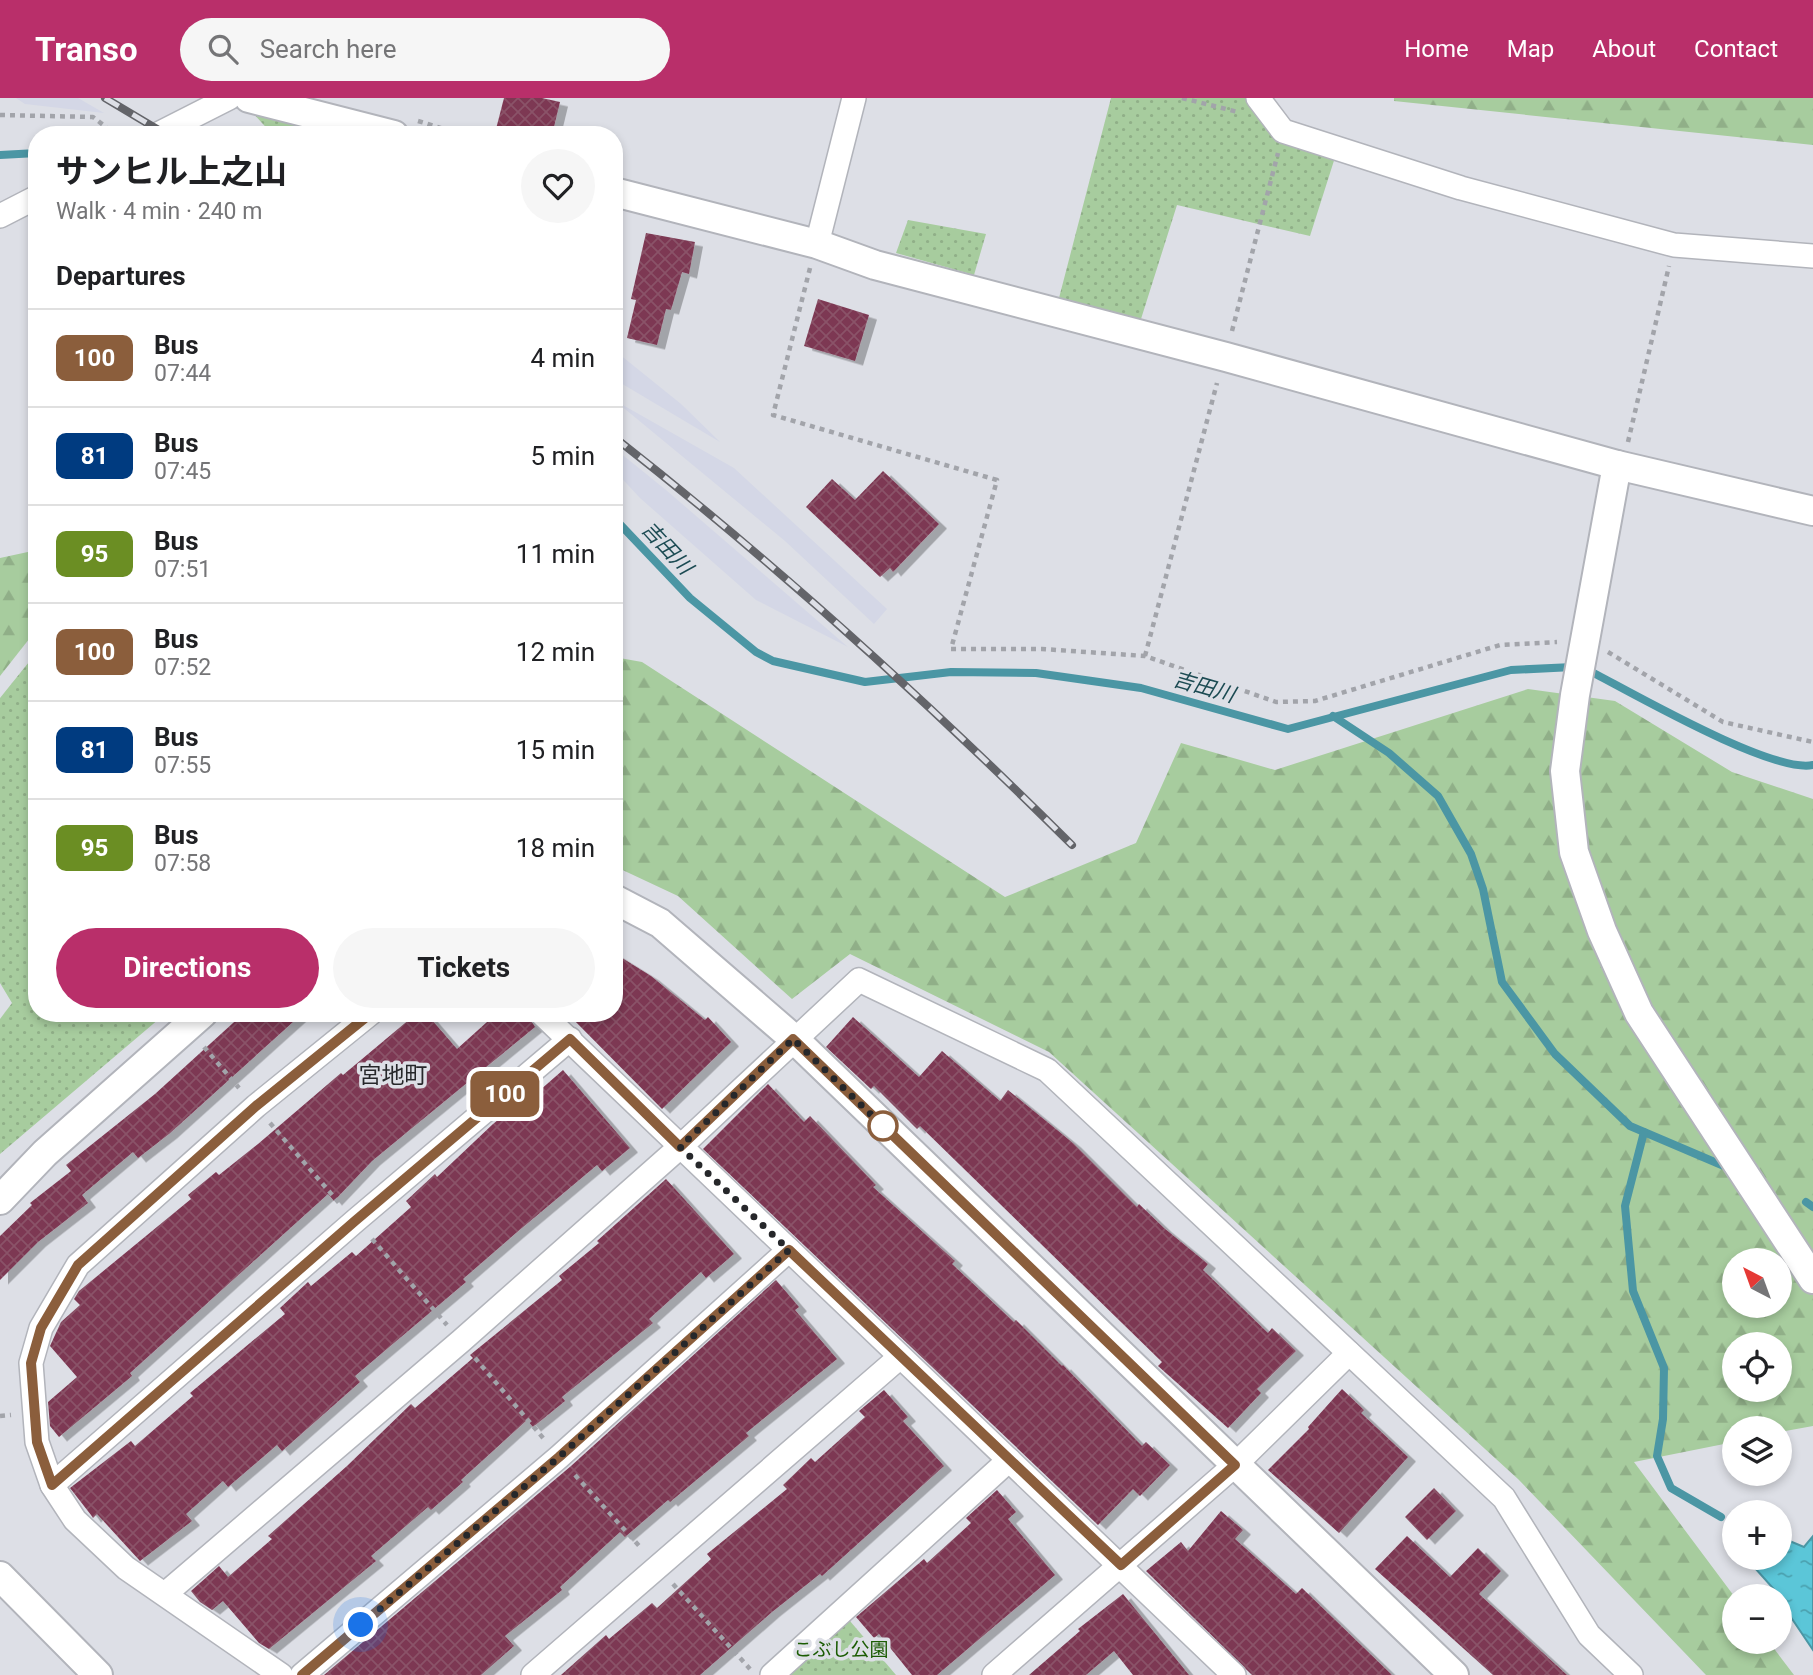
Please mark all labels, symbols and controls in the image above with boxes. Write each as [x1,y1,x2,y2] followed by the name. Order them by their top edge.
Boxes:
[180,18,670,81] search box
[35,30,138,69] text: Transo
[204,30,242,68] icon: search
[260,34,396,64] text: Search here
[1404,35,1469,63] text: Home
[1507,35,1554,63] text: Map
[1592,35,1656,63] text: About
[1694,35,1778,63] text: Contact
[521,149,595,223] button: heart
[56,152,287,191] text: サンヒル上之山
[56,198,262,225] text: Walk · 4 min · 240 m
[56,261,186,291] text: Departures
[154,330,199,360] text: Bus
[530,343,595,373] text: 4 min
[74,344,115,372] text: 100
[154,360,211,387] text: 07:44
[154,428,199,458] text: Bus
[530,441,595,471] text: 5 min
[81,442,108,470] text: 81
[154,458,211,485] text: 07:45
[637,517,699,581] water label: 吉田川
[154,526,199,556] text: Bus
[516,539,595,569] text: 11 min
[81,540,108,568] text: 95
[154,556,211,583] text: 07:51
[154,624,199,654] text: Bus
[516,637,595,667] text: 12 min
[74,638,115,666] text: 100
[154,654,211,681] text: 07:52
[1170,667,1240,708] water label: 吉田川
[154,722,199,752] text: Bus
[516,735,595,765] text: 15 min
[81,736,108,764] text: 81
[154,752,211,779] text: 07:55
[154,820,199,850] text: Bus
[516,833,595,863] text: 18 min
[81,834,108,862] text: 95
[154,850,211,877] text: 07:58
[56,928,319,1008] button: Directions
[333,928,595,1008] button: Tickets
[359,1062,428,1089] district label: 宮地町
[465,1071,545,1117] line badge: 100
[484,1080,526,1108] text: 100
[868,1111,898,1141] unlabelled marker
[1722,1248,1792,1318] north arrow
[1722,1248,1792,1654] map controls
[1722,1332,1792,1402] button: locate
[1722,1416,1792,1486] button: layers
[1722,1500,1792,1570] button: +
[1722,1584,1792,1654] button: −
[343,1607,378,1642] your location
[793,1638,889,1661] park label: こぶし公園

